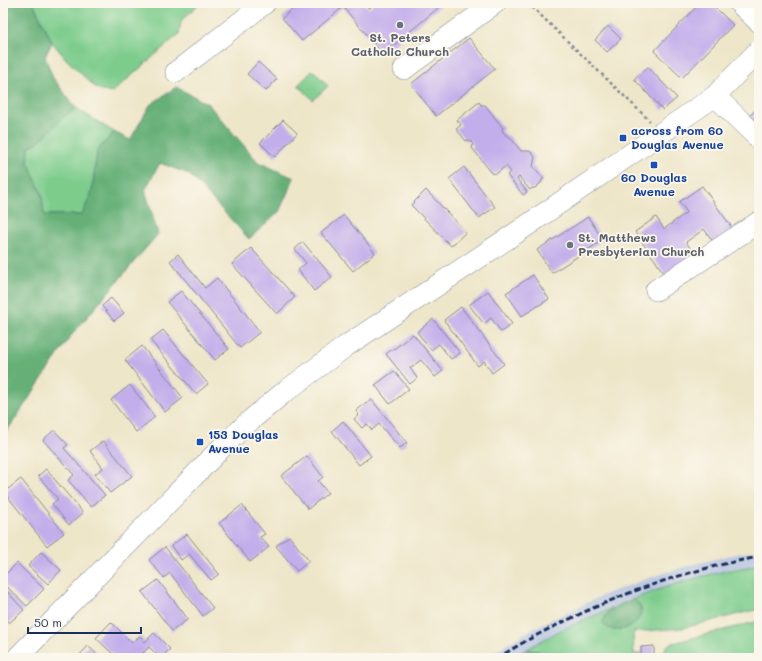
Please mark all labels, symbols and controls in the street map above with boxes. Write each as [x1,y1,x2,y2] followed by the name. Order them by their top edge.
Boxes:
[395,20,405,30] marker: St. Peters Catholic Church
[351,29,449,59] place label: St. Peters Catholic Church
[631,122,724,152] place label: across from 60 Douglas Avenue
[618,133,628,143] marker: across from 60 Douglas Avenue
[649,160,659,170] marker: 60 Douglas Avenue
[621,169,687,199] place label: 60 Douglas Avenue
[578,229,704,259] place label: St. Matthews Presbyterian Church
[565,240,575,250] marker: St. Matthews Presbyterian Church
[208,426,278,456] place label: 153 Douglas Avenue
[195,437,205,447] marker: 153 Douglas Avenue
[28,609,141,635] scale bar
[34,614,62,630] text: 50 m

